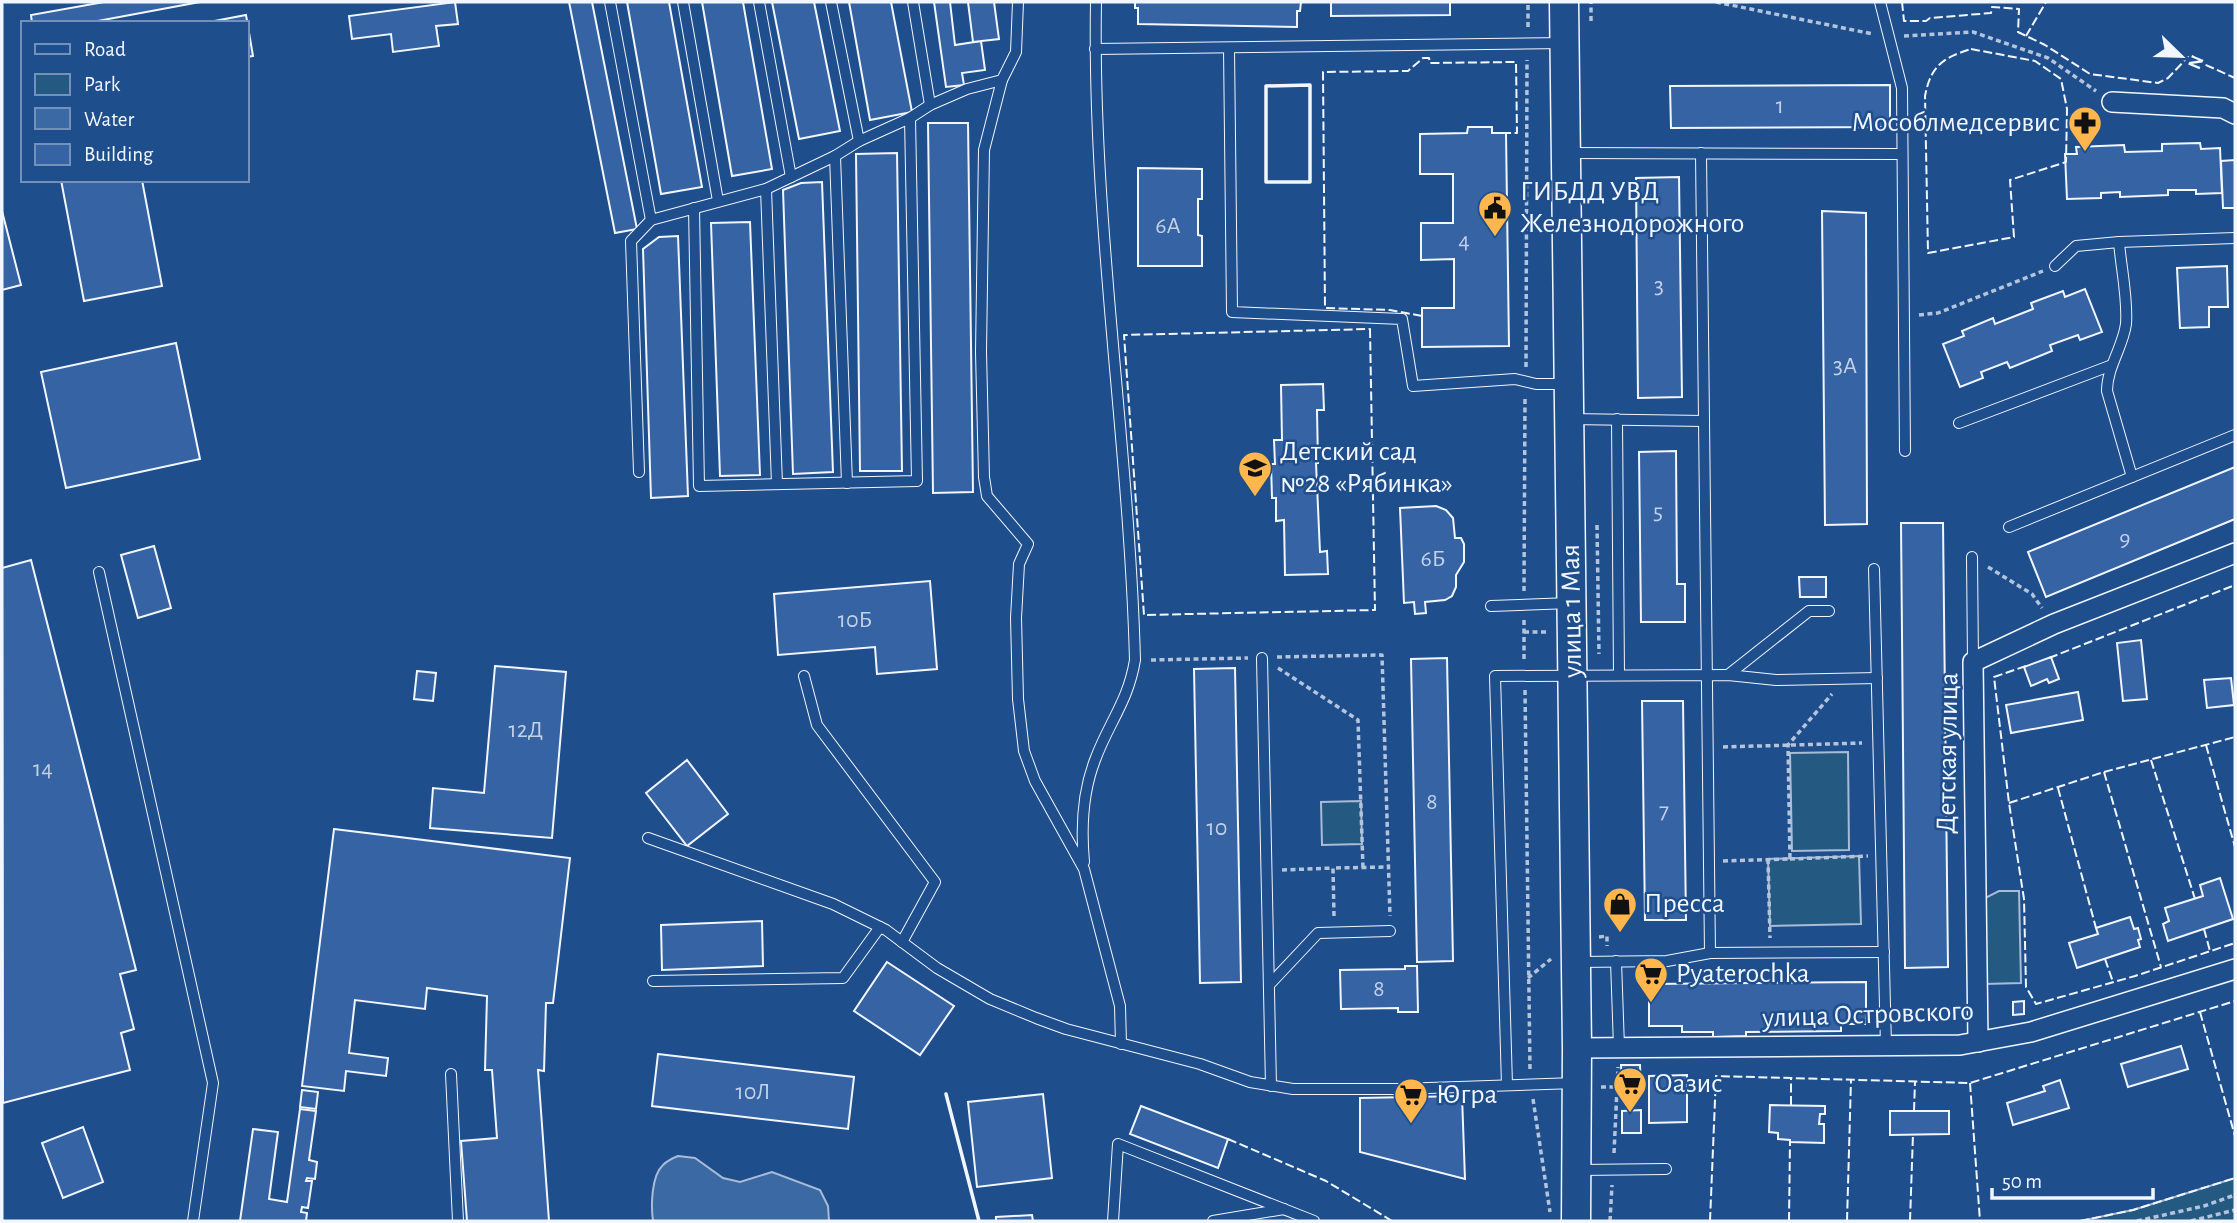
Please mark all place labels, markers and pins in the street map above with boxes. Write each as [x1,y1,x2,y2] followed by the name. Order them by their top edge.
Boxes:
[2066,104,2104,153] pharmacy icon: Мособлмедсервис
[1852,109,2060,137] place label: Мособлмедсервис
[1520,178,1744,238] place label: ГИБДД УВД Железнодорожного
[1476,189,1514,238] public building icon: ГИБДД УВД Железнодорожного
[1280,438,1453,498] place label: Детский сад №28 «Рябинка»
[1236,449,1274,498] school or university icon: Детский сад №28 «Рябинка»
[1601,885,1639,934] shop icon: Пресса
[1644,890,1725,918] place label: Пресса
[1632,955,1670,1004] supermarket icon: Pyaterochka
[1676,960,1810,988] place label: Pyaterochka
[1611,1065,1649,1114] supermarket icon: Оазис
[1654,1070,1723,1098] place label: Оазис
[1392,1076,1430,1125] supermarket icon: Югра
[1436,1081,1497,1109] place label: Югра

